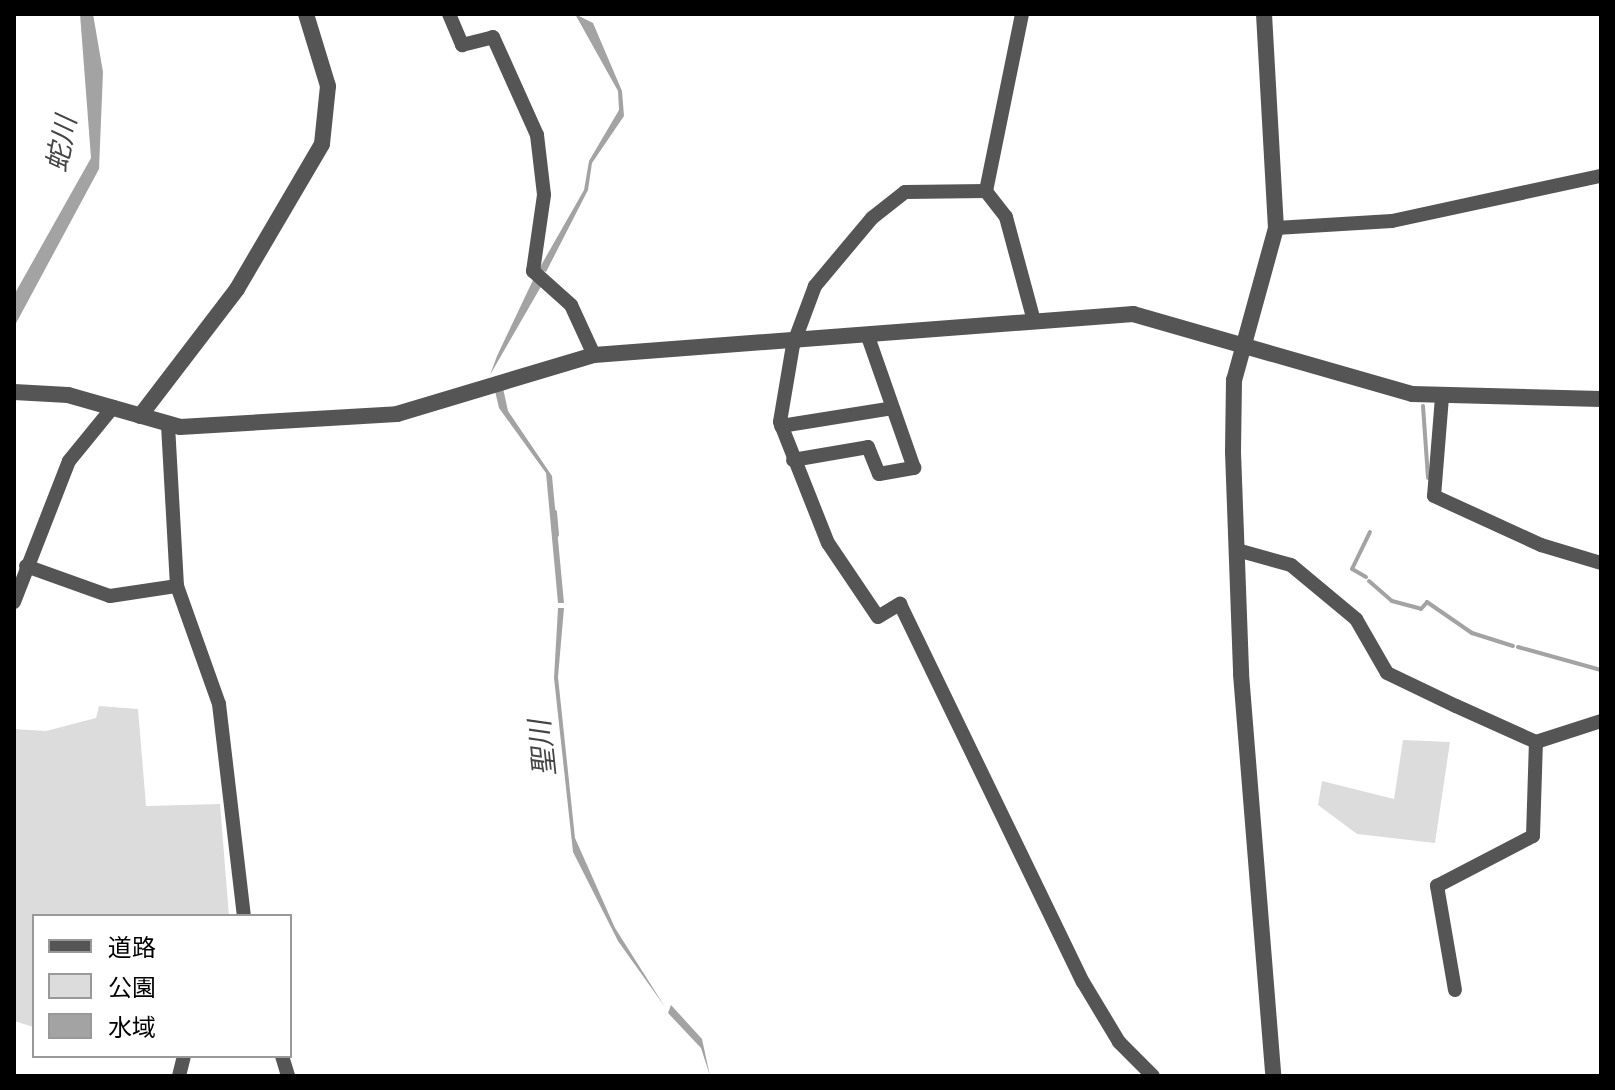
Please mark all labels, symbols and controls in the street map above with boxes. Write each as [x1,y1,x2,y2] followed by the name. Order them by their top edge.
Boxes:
[40,113,84,175] water label: 蛇川
[523,718,563,778] water label: 聖川
[32,914,292,1058] legend
[108,931,156,964] text: 道路
[108,971,156,1004] text: 公園
[108,1011,156,1044] text: 水域

